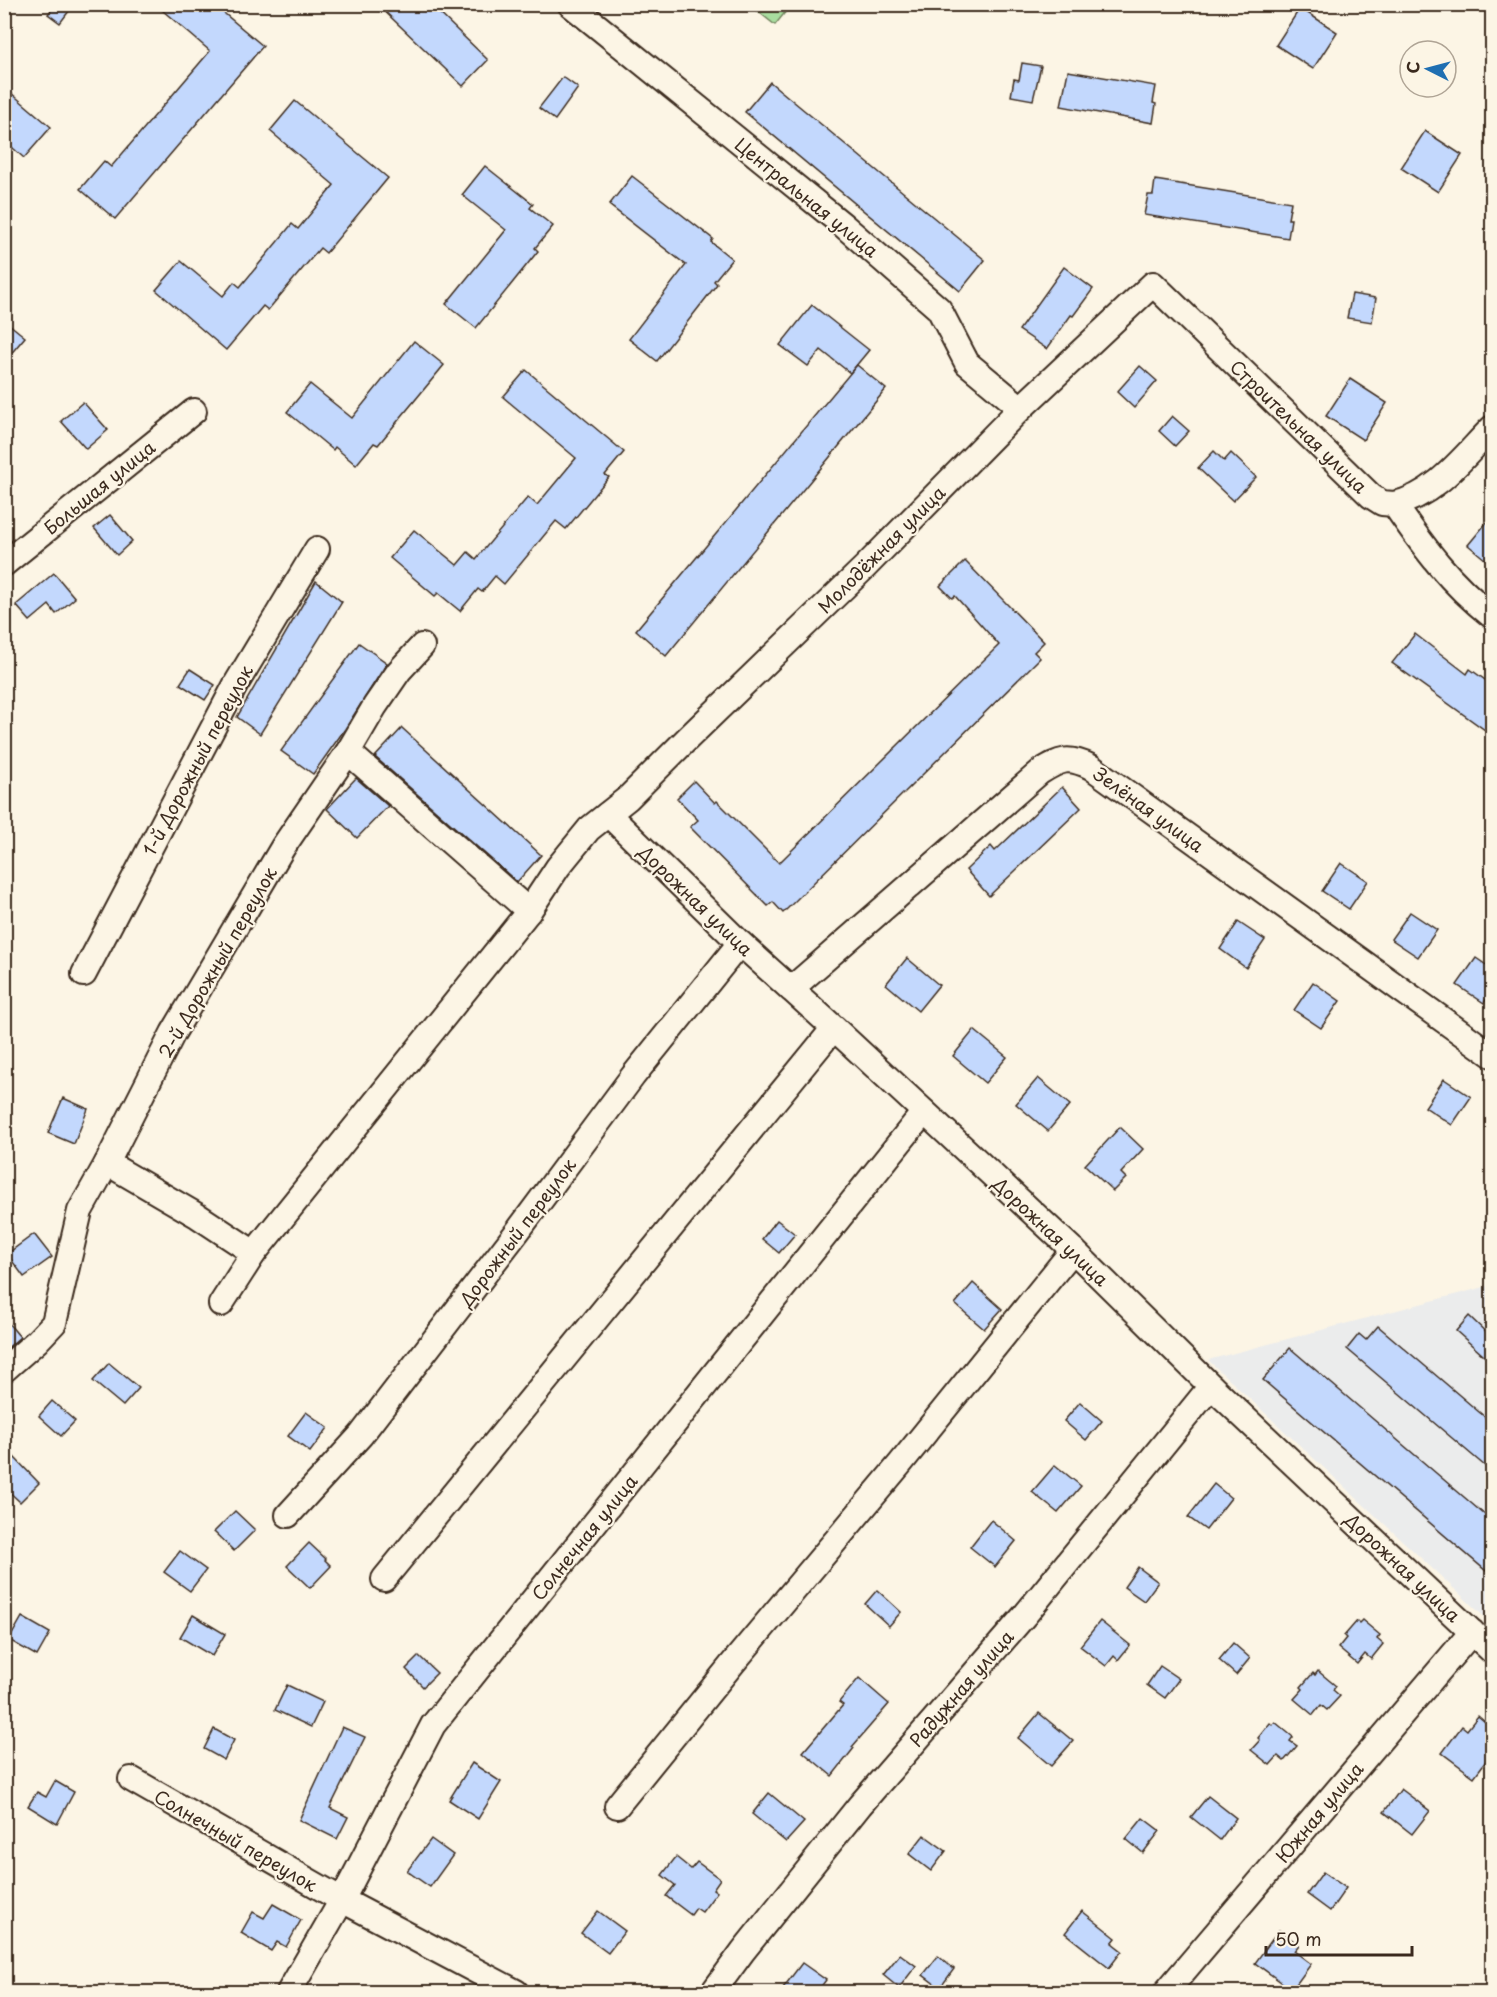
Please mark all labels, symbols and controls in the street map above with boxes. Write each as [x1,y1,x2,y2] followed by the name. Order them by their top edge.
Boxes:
[1398,39,1458,99] north arrow
[1400,60,1425,75] text: С
[730,131,885,264] street label: Центральная улица
[1224,353,1374,499] street label: Строительная улица
[37,433,161,540] street label: Большая улица
[811,479,951,619] street label: Молодёжная улица
[135,660,259,860] street label: 1-й Дорожный переулок
[1088,760,1210,859] street label: Зелёная улица
[632,838,760,962] street label: Дорожная улица
[151,861,283,1063] street label: 2-й Дорожный переулок
[452,1152,582,1313] street label: Дорожный переулок
[986,1169,1115,1292] street label: Дорожная улица
[525,1468,644,1606] street label: Солнечная улица
[1338,1505,1467,1628] street label: Дорожная улица
[902,1623,1020,1752] street label: Радужная улица
[1269,1755,1370,1868] street label: Южная улица
[150,1782,323,1898] street label: Солнечный переулок
[1266,1919,1412,1957] scale bar
[1275,1925,1322,1952] text: 50 m

